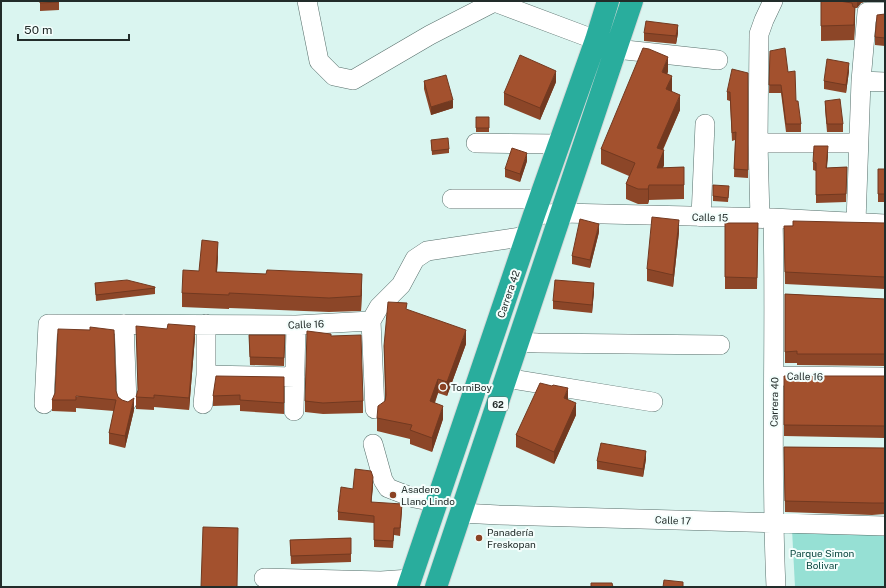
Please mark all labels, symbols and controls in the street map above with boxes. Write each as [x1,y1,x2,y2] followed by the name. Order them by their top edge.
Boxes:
[18,16,129,42] scale bar
[24,23,52,37] text: 50 m
[692,211,728,223] street label: Calle 15
[494,269,522,319] street label: Carrera 42
[288,317,324,331] street label: Calle 16
[787,370,823,382] street label: Calle 16
[768,377,780,427] street label: Carrera 40
[451,381,492,393] place label: TorniBoy
[438,382,448,392] marker: TorniBoy
[488,397,508,411] road number: 62
[401,483,455,507] place label: Asadero Llano Lindo
[388,490,398,500] marker: Asadero Llano Lindo
[655,513,691,527] street label: Calle 17
[487,526,536,550] place label: Panadería Freskopan
[474,533,484,543] marker: Panadería Freskopan
[790,547,855,571] park label: Parque Simon Bolivar

